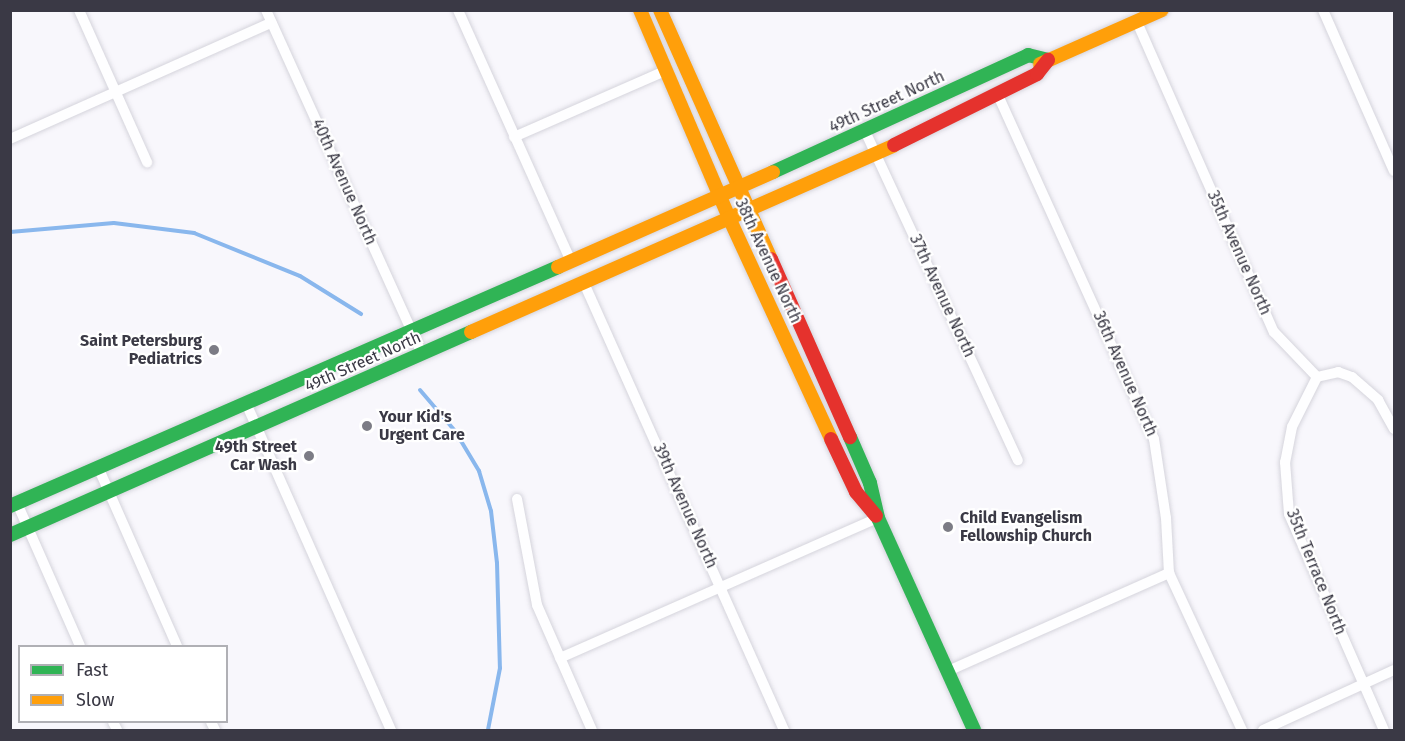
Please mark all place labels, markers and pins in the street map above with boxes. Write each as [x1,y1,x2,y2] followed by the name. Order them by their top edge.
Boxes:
[80,331,202,369] place label: Saint Petersburg Pediatrics
[207,343,221,357] marker: Saint Petersburg Pediatrics
[379,407,465,445] place label: Your Kid's Urgent Care
[360,419,374,433] marker: Your Kid's Urgent Care
[215,437,297,475] place label: 49th Street Car Wash
[302,449,316,463] marker: 49th Street Car Wash
[960,508,1092,546] place label: Child Evangelism Fellowship Church
[941,520,955,534] marker: Child Evangelism Fellowship Church

